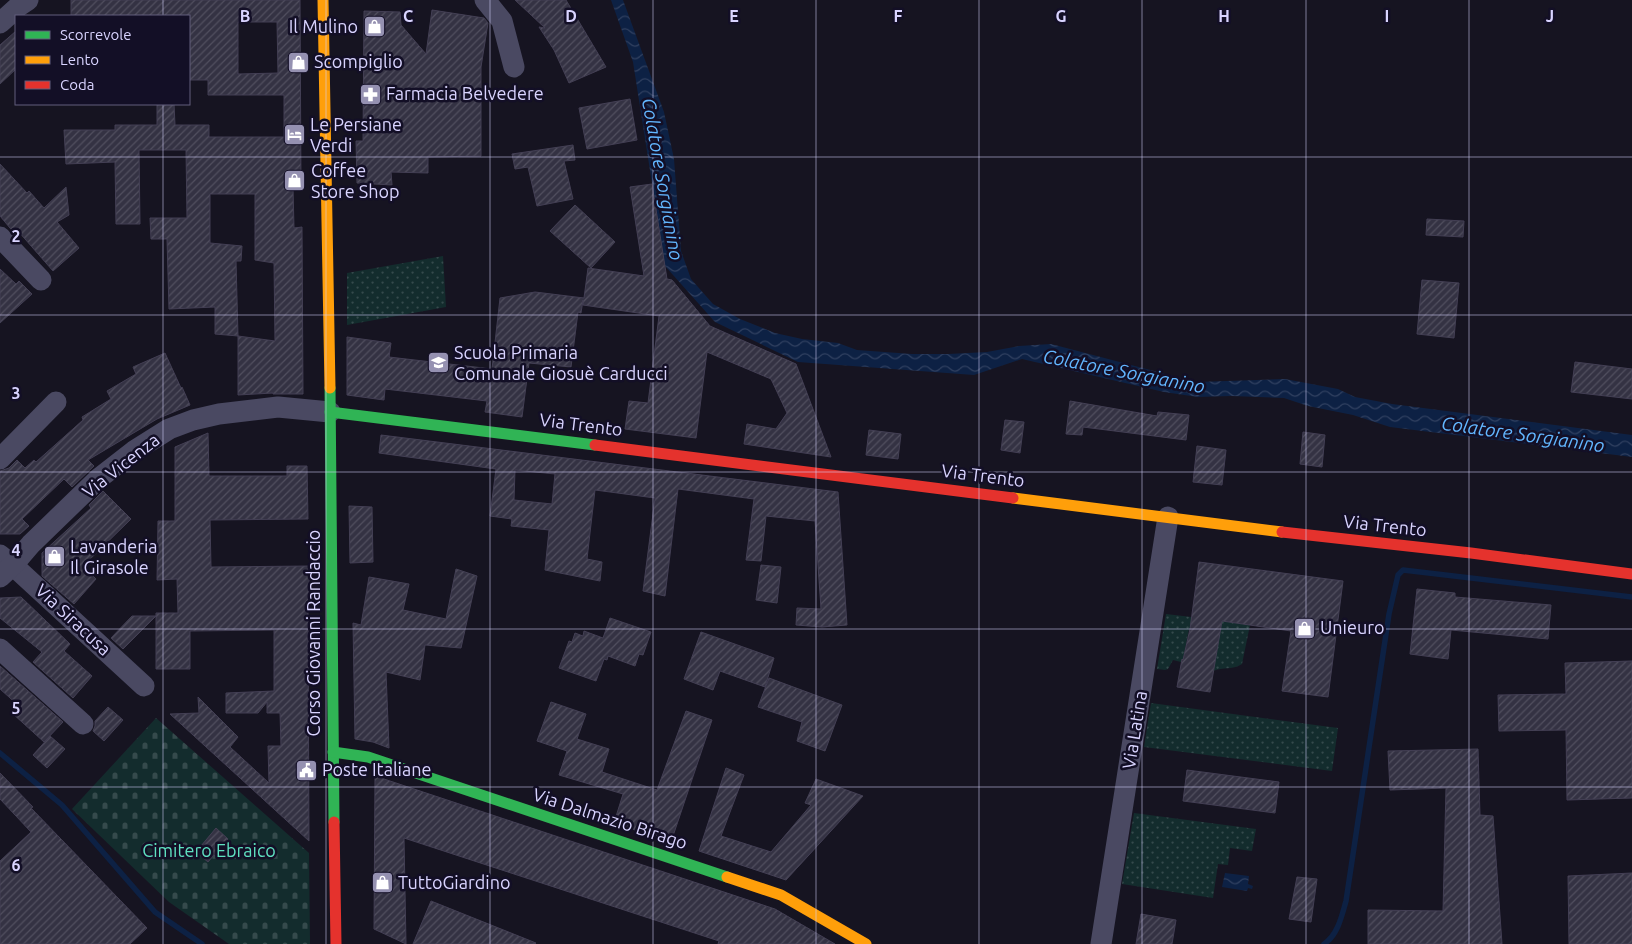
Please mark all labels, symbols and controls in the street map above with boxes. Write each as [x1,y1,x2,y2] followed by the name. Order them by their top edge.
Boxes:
[240,7,250,25] text: B
[403,7,413,25] text: C
[565,7,577,25] text: D
[729,7,739,25] text: E
[894,7,903,25] text: F
[1055,7,1067,25] text: G
[1218,7,1230,25] text: H
[1385,7,1389,25] text: I
[1546,7,1554,25] text: J
[15,15,190,105] legend
[362,15,386,39] shop icon: Il Mulino
[289,16,358,36] place label: Il Mulino
[60,26,131,43] text: Scorrevole
[286,50,310,74] shop icon: Scompiglio
[60,51,99,68] text: Lento
[314,51,403,71] place label: Scompiglio
[60,76,94,93] text: Coda
[358,82,382,106] pharmacy icon: Farmacia Belvedere
[386,83,544,103] place label: Farmacia Belvedere
[638,96,688,262] water label: Colatore Sorgianino
[310,114,402,155] place label: Le Persiane Verdi
[282,123,306,147] hotel icon: Le Persiane Verdi
[311,160,400,201] place label: Coffee Store Shop
[283,169,307,193] shop icon: Coffee Store Shop
[11,227,21,245] text: 2
[454,342,668,383] place label: Scuola Primaria Comunale Giosuè Carducci
[1041,345,1207,397] water label: Colatore Sorgianino
[426,351,450,375] school or university icon: Scuola Primaria Comunale Giosuè Carducci
[11,384,21,402] text: 3
[538,409,624,439] street label: Via Trento
[1440,412,1606,456] water label: Colatore Sorgianino
[78,429,163,501] street label: Via Vicenza
[940,460,1026,490] street label: Via Trento
[1342,511,1428,539] street label: Via Trento
[303,530,323,736] street label: Corso Giovanni Randaccio
[70,536,158,577] place label: Lavanderia Il Girasole
[11,541,21,559] text: 4
[42,545,66,569] shop icon: Lavanderia Il Girasole
[32,579,115,659] street label: Via Siracusa
[1292,616,1316,640] shop icon: Unieuro
[1320,617,1385,637] place label: Unieuro
[1118,689,1150,771] street label: Via Latina
[11,699,21,717] text: 5
[294,758,318,782] public building icon: Poste Italiane
[322,759,431,779] place label: Poste Italiane
[531,784,690,852] street label: Via Dalmazio Birago
[142,840,276,860] park label: Cimitero Ebraico
[11,856,21,874] text: 6
[370,871,394,895] shop icon: TuttoGiardino
[398,872,511,892] place label: TuttoGiardino

